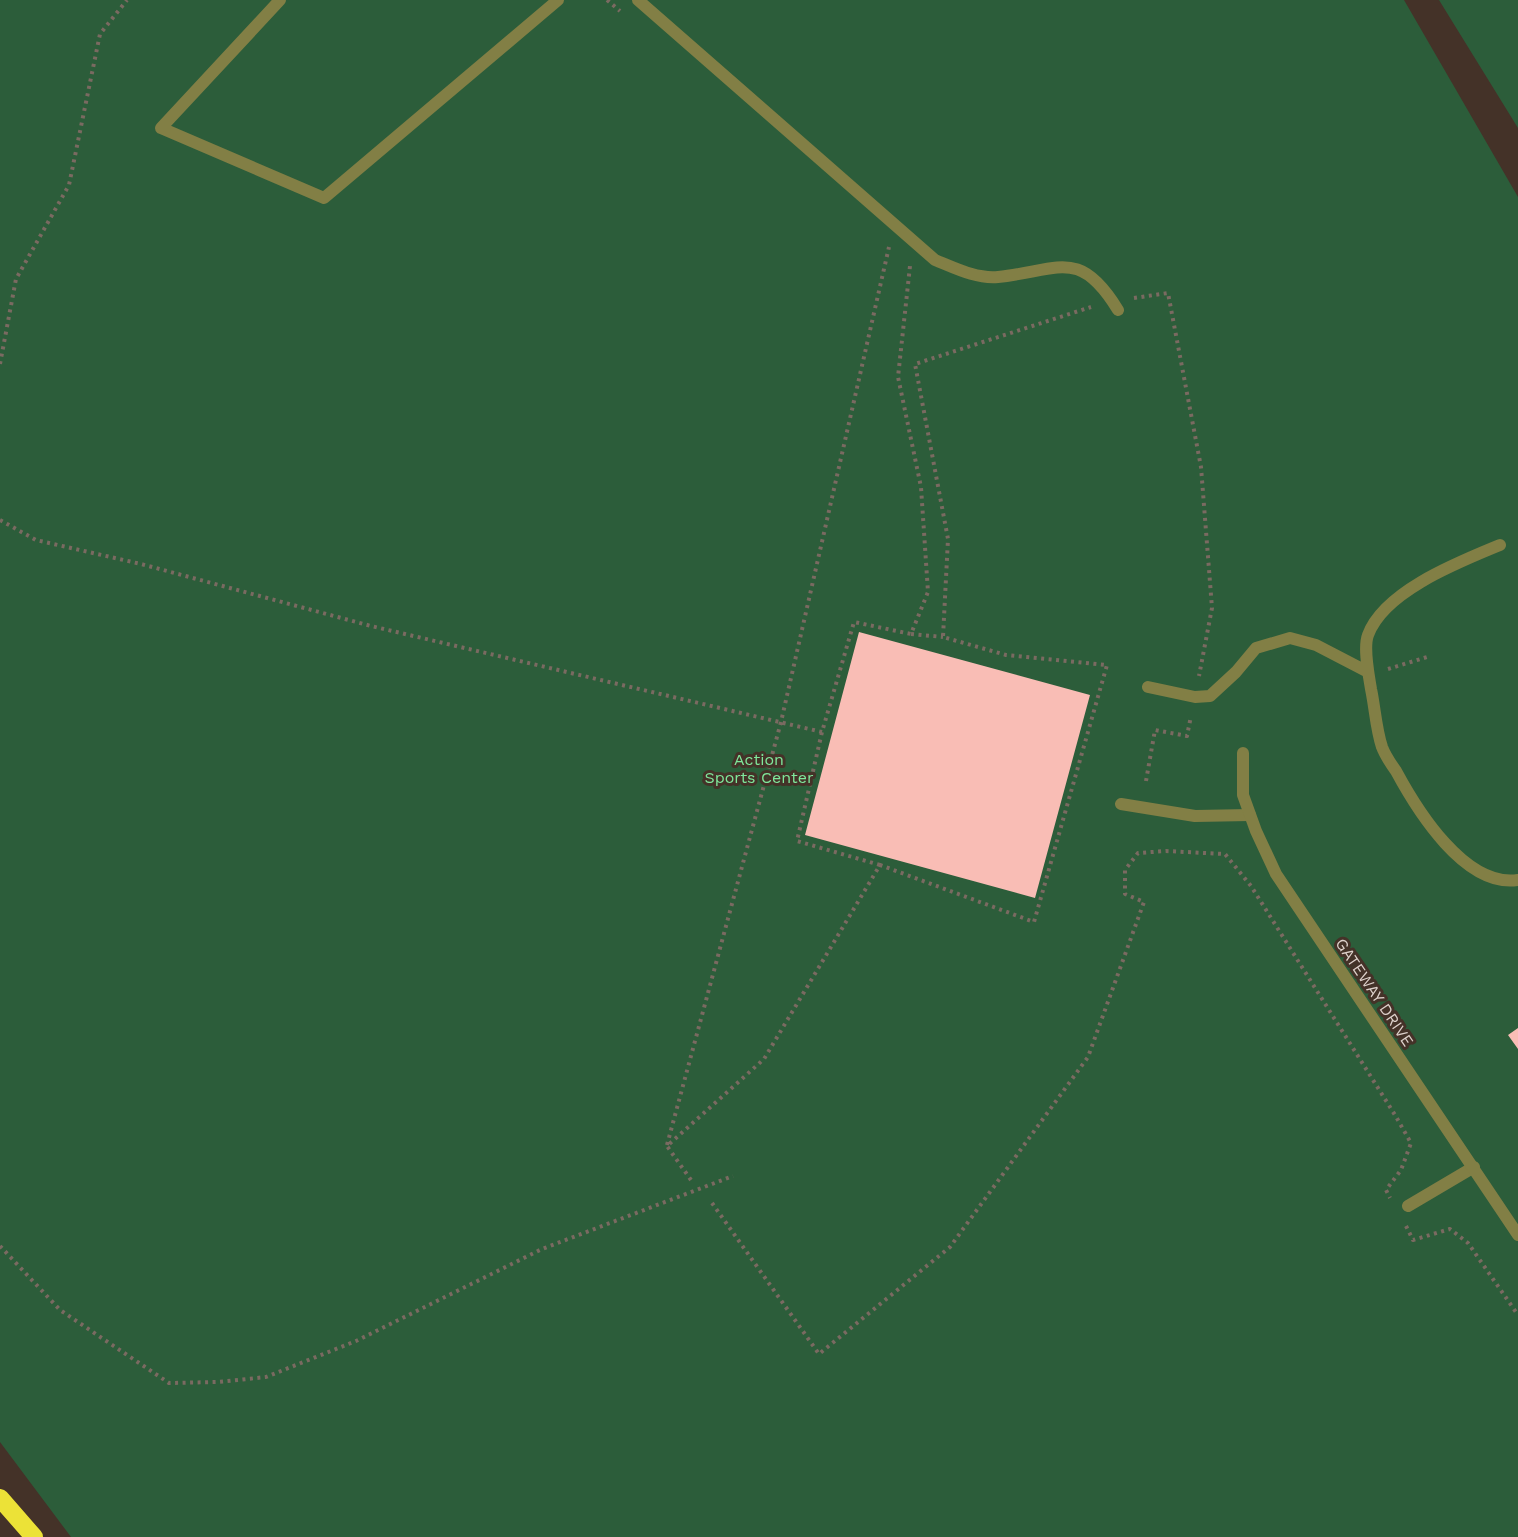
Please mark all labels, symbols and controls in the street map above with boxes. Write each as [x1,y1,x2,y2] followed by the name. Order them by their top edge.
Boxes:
[705,750,814,787] park label: Action Sports Center
[1331,935,1418,1050] street label: GATEWAY DRIVE

